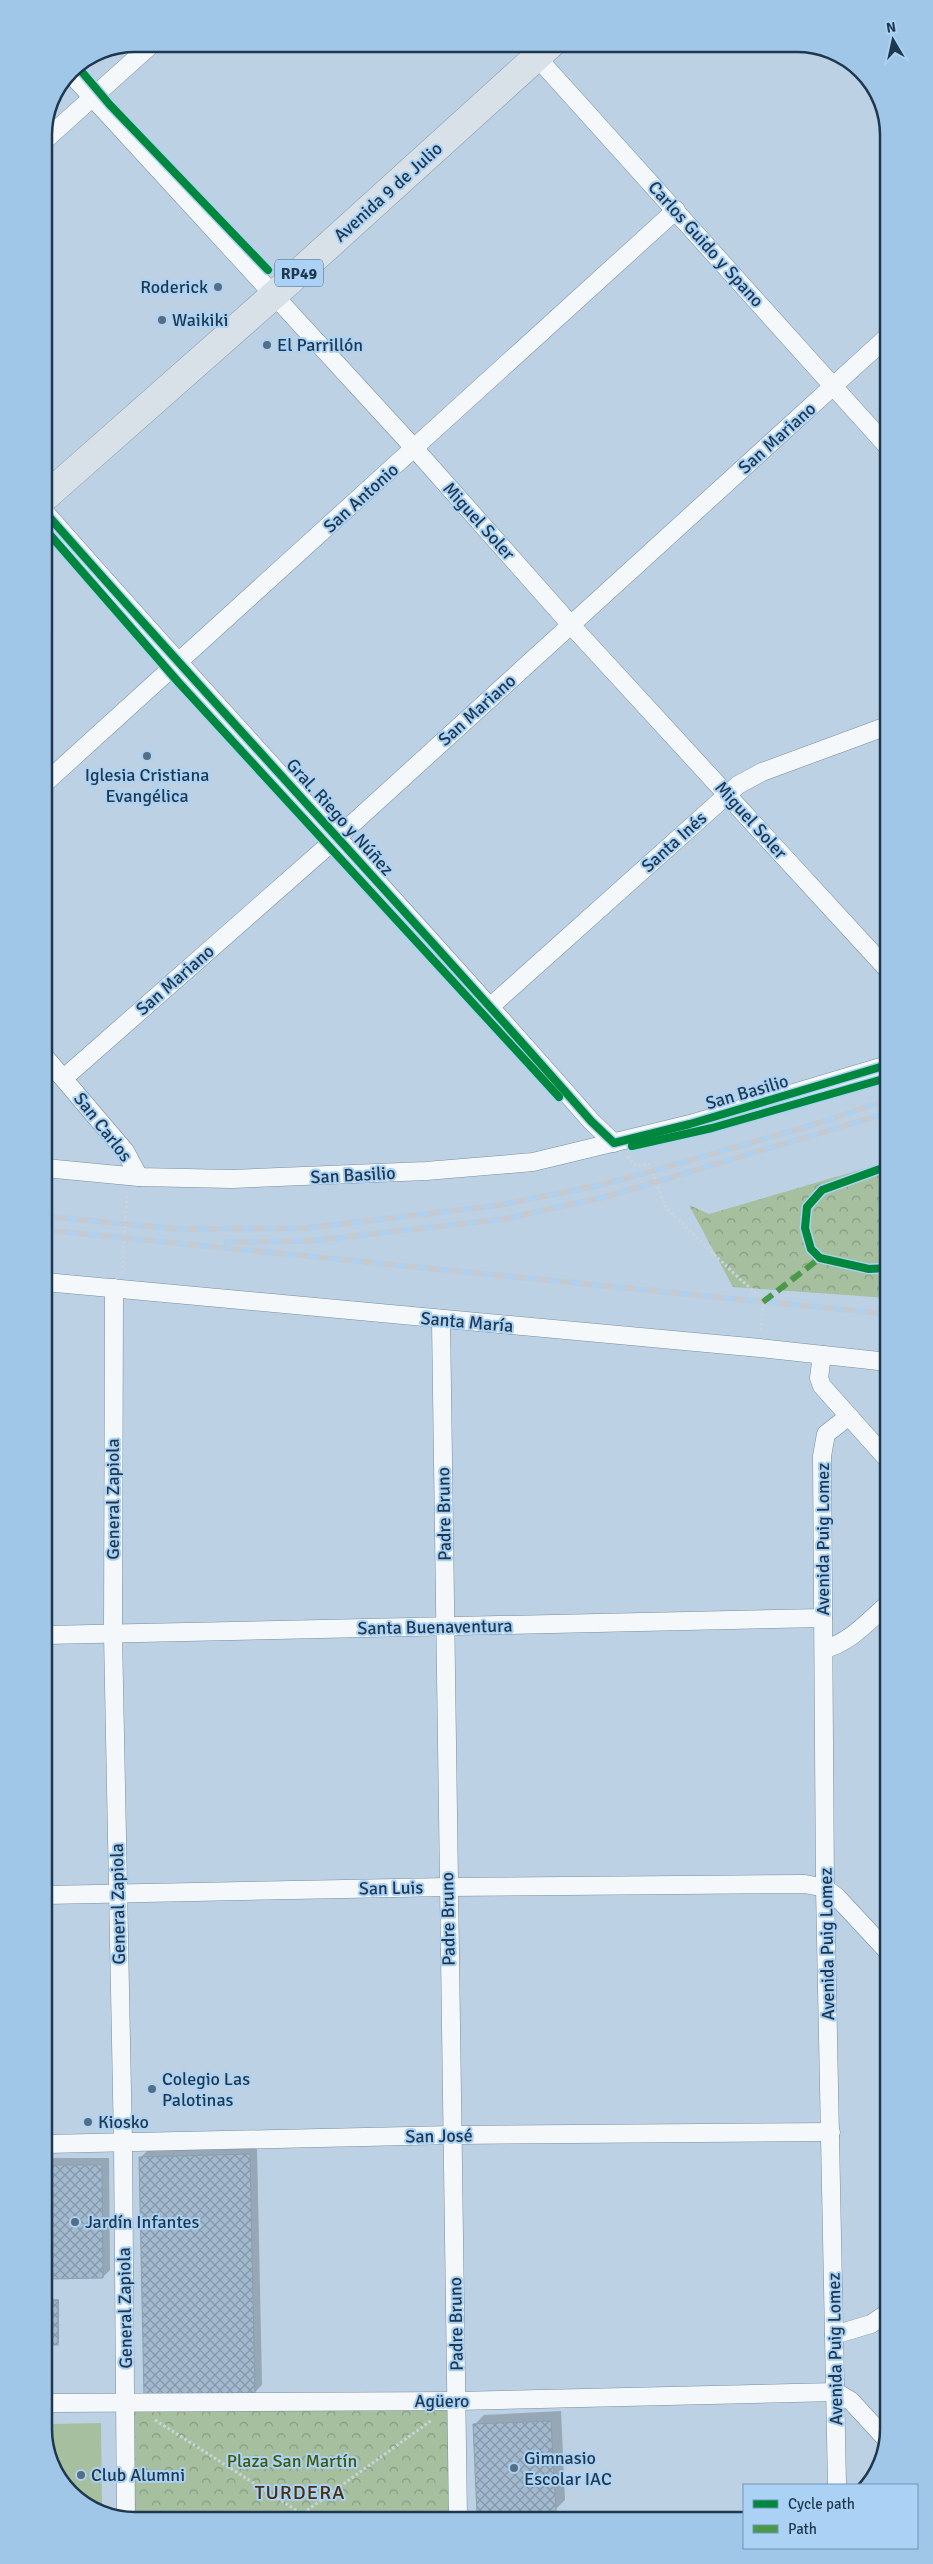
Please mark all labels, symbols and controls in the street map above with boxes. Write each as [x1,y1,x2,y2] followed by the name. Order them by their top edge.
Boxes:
[868,15,918,65] north arrow
[885,18,897,37] text: N
[329,137,447,247] street label: Avenida 9 de Julio
[644,176,768,312] street label: Carlos Guido y Spano
[275,260,323,286] road number: RP49
[140,276,208,298] place label: Roderick
[212,281,224,293] marker: Roderick
[172,309,228,331] place label: Waikiki
[156,314,168,326] marker: Waikiki
[277,334,363,356] place label: El Parrillón
[261,339,273,351] marker: El Parrillón
[734,397,820,479] street label: San Mariano
[319,459,403,537] street label: San Antonio
[438,478,520,565] street label: Miguel Soler
[434,669,520,751] street label: San Mariano
[141,750,153,762] marker: Iglesia Cristiana Evangélica
[282,754,398,880] street label: Gral. Riego y Núñez
[85,764,209,807] place label: Iglesia Cristiana Evangélica
[710,777,792,864] street label: Miguel Soler
[637,807,711,877] street label: Santa Inés
[131,940,219,1020] street label: San Mariano
[703,1070,791,1114] street label: San Basilio
[69,1088,137,1166] street label: San Carlos
[310,1162,396,1188] street label: San Basilio
[420,1307,514,1337] street label: Santa María
[102,1438,124,1560] street label: General Zapiola
[812,1463,834,1615] street label: Avenida Puig Lomez
[432,1467,456,1561] street label: Padre Bruno
[357,1615,513,1639] street label: Santa Buenaventura
[106,1843,130,1965] street label: General Zapiola
[815,1867,839,2021] street label: Avenida Puig Lomez
[436,1872,460,1966] street label: Padre Bruno
[359,1876,424,1900] street label: San Luis
[162,2068,250,2111] place label: Colegio Las Palotinas
[146,2083,158,2095] marker: Colegio Las Palotinas
[98,2111,149,2133] place label: Kiosko
[82,2116,94,2128] marker: Kiosko
[405,2124,473,2148] street label: San José
[85,2211,200,2233] place label: Jardín Infantes
[69,2216,81,2228] marker: Jardín Infantes
[113,2247,137,2369] street label: General Zapiola
[823,2272,847,2426] street label: Avenida Puig Lomez
[444,2277,468,2371] street label: Padre Bruno
[415,2390,469,2412] street label: Agüero
[524,2447,612,2490] place label: Gimnasio Escolar IAC
[227,2450,357,2472] park label: Plaza San Martín
[508,2462,520,2474] marker: Gimnasio Escolar IAC
[91,2464,185,2486] place label: Club Alumni
[75,2469,87,2481] marker: Club Alumni
[255,2480,345,2505] district label: TURDERA
[743,2484,918,2549] legend
[788,2495,855,2513] text: Cycle path
[788,2520,817,2538] text: Path

